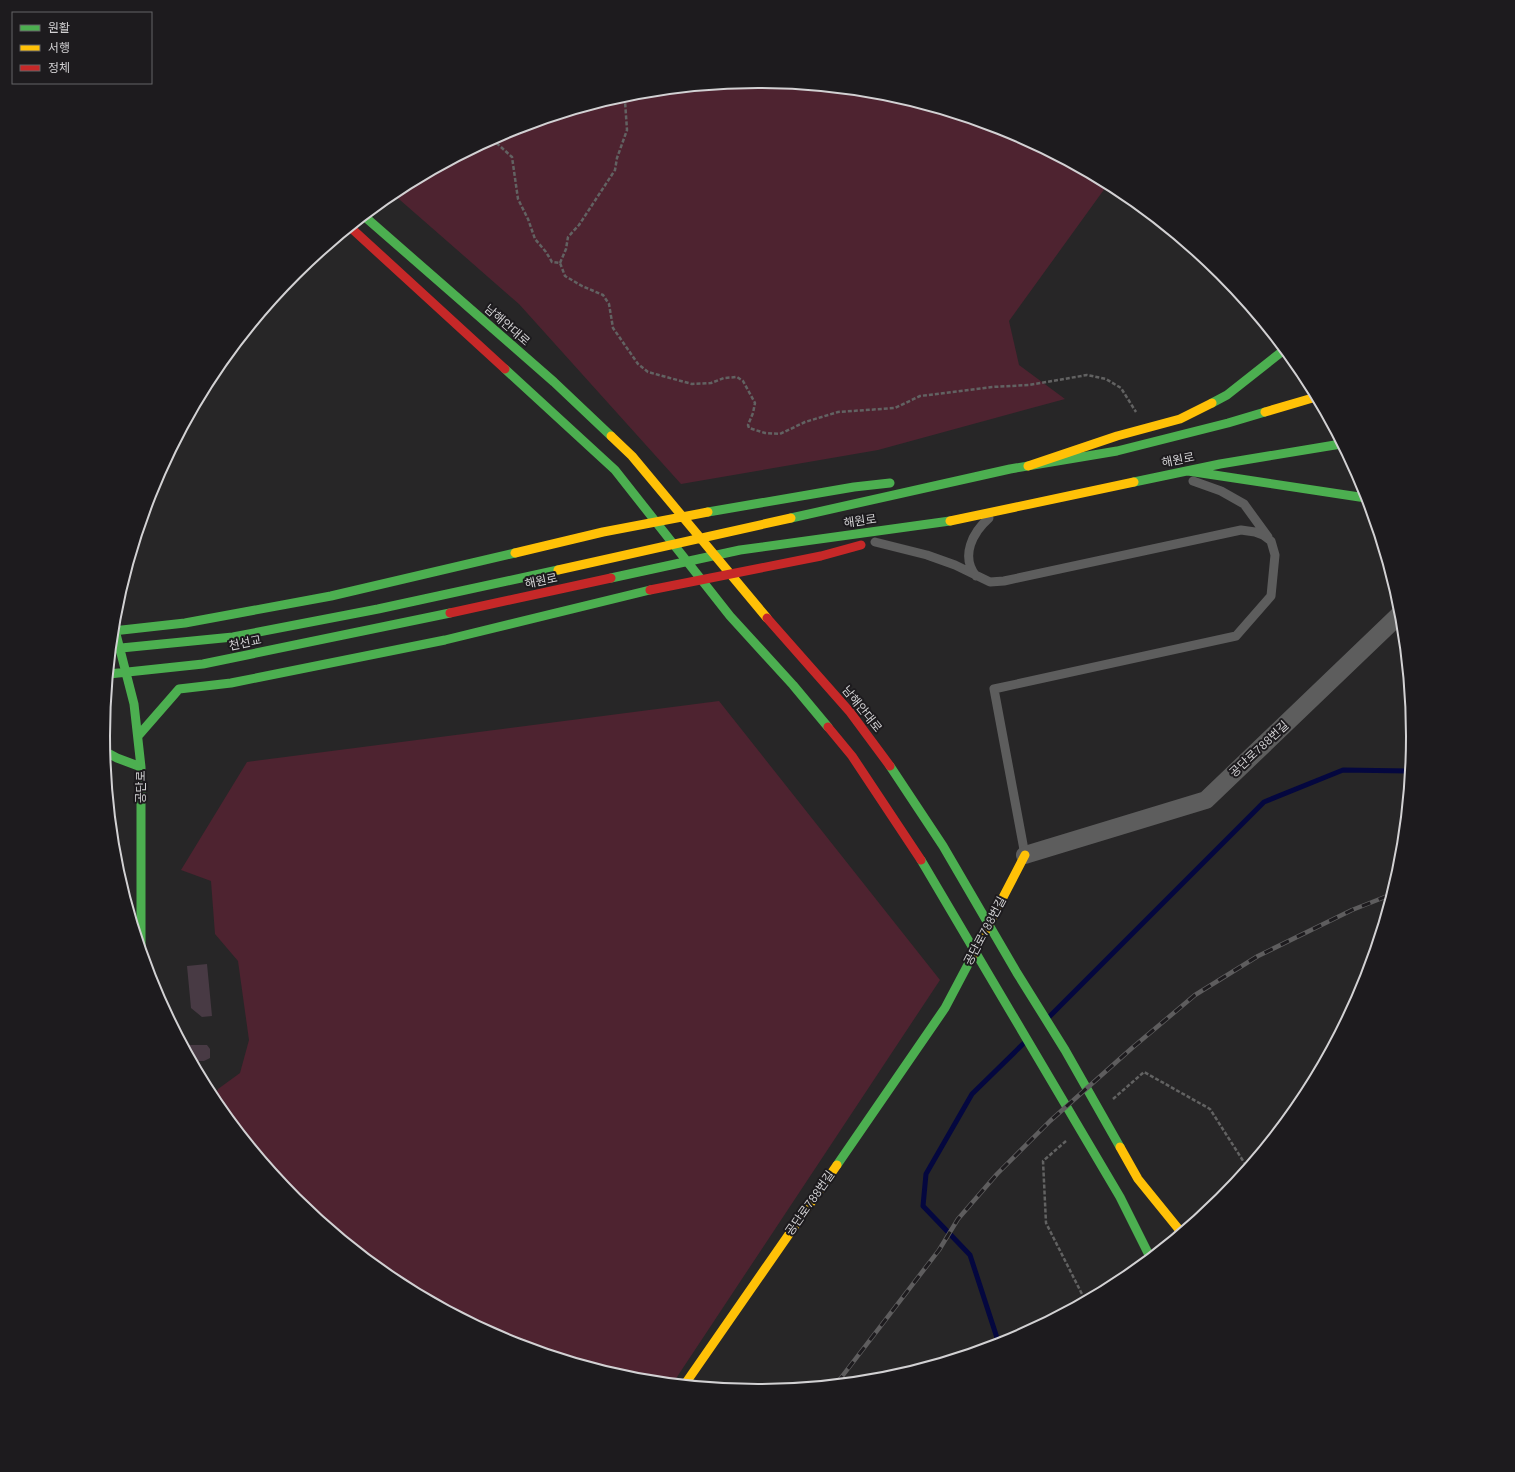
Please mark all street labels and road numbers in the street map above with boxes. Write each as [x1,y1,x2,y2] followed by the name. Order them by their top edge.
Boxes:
[482,302,532,348] street label: 남해안대로
[1160,450,1195,469] street label: 해원로
[843,512,877,529] street label: 해원로
[523,571,558,590] street label: 해원로
[227,633,262,652] street label: 천선교
[840,683,885,734] street label: 남해안대로
[1227,718,1291,779] street label: 공단로788번길
[134,770,147,804] street label: 공단로
[961,894,1008,967] street label: 공단로788번길
[783,1168,837,1237] street label: 공단로788번길

